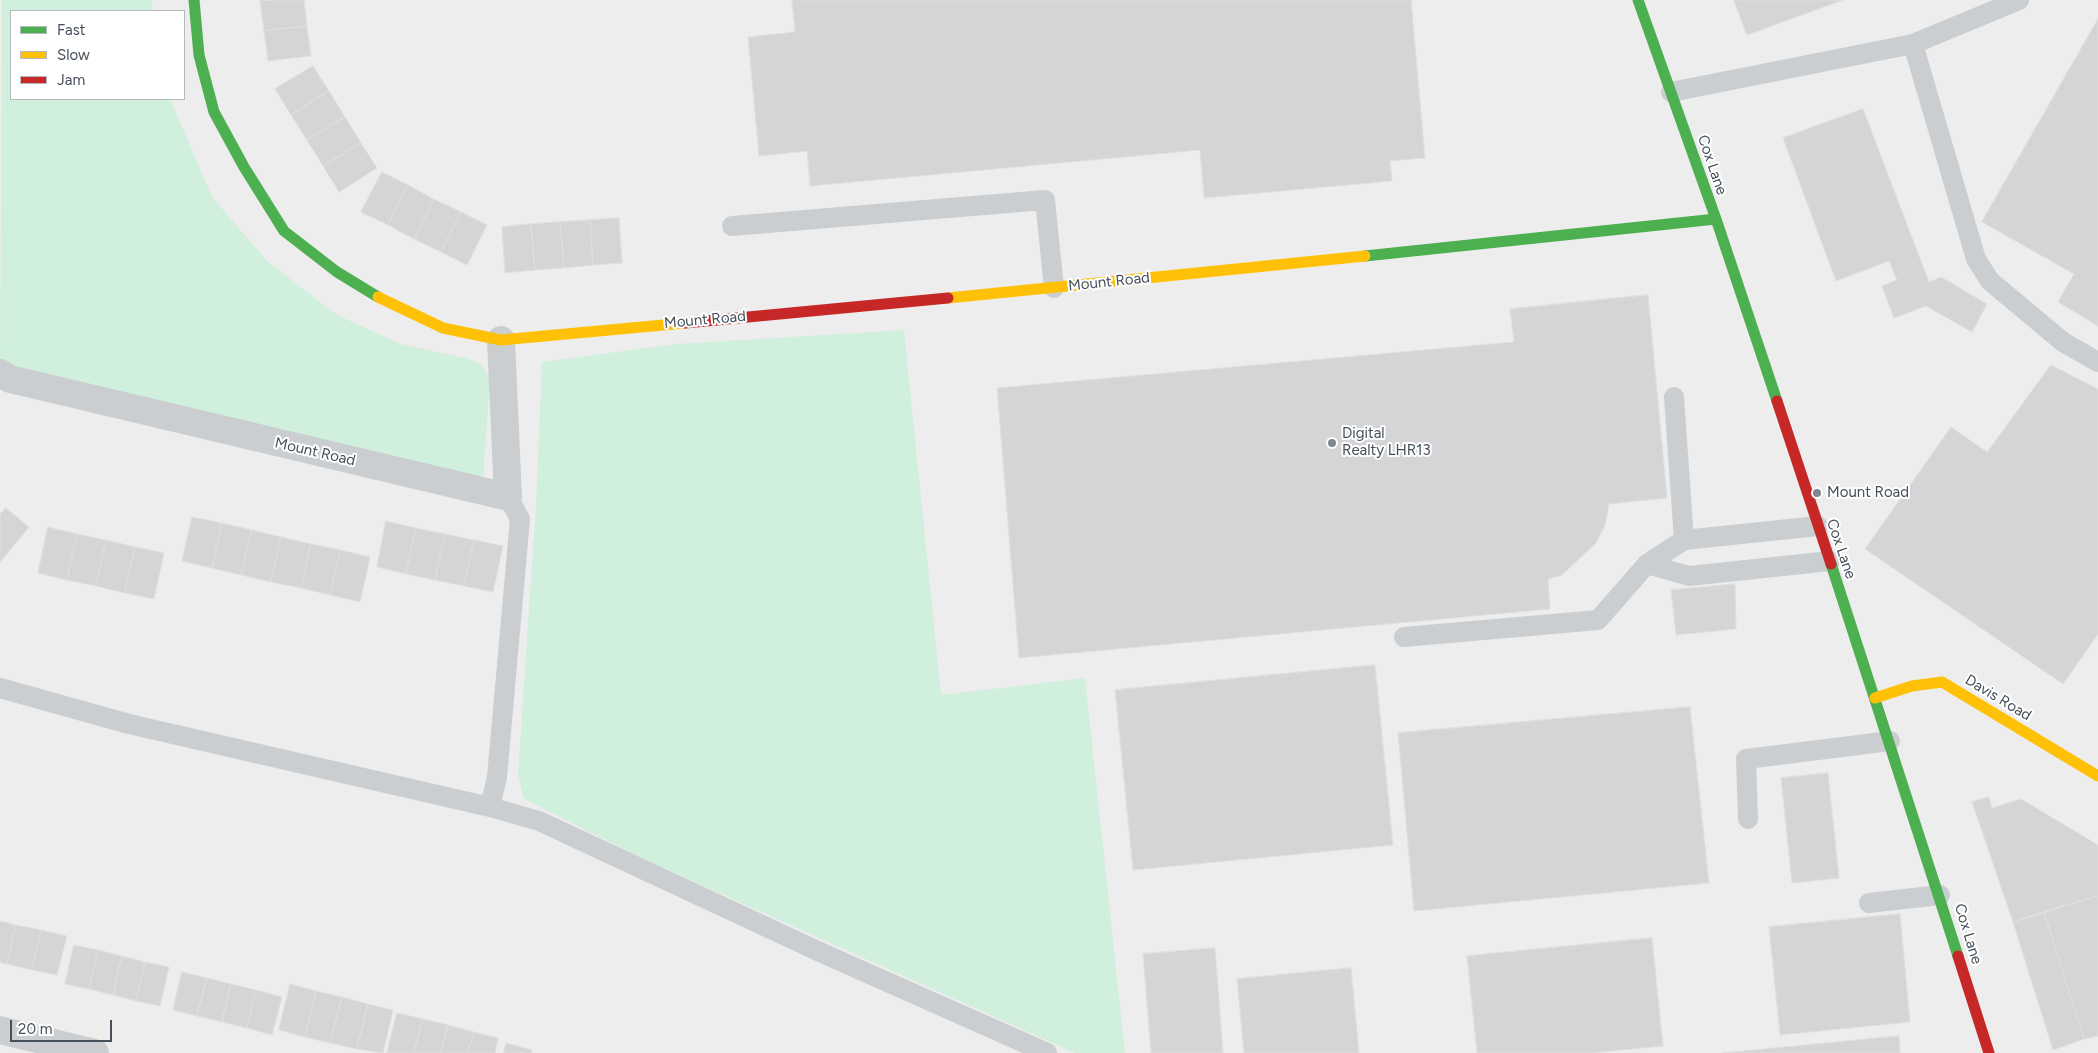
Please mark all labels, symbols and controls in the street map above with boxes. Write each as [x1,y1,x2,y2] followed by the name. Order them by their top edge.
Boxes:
[10,10,185,100] legend
[57,21,85,39] text: Fast
[57,46,90,64] text: Slow
[57,71,85,89] text: Jam
[1693,133,1731,197] street label: Cox Lane
[1067,269,1151,295] street label: Mount Road
[663,307,747,333] street label: Mount Road
[1342,425,1431,460] place label: Digital Realty LHR13
[273,434,357,470] street label: Mount Road
[1326,437,1338,449] marker: Digital Realty LHR13
[1827,484,1909,502] place label: Mount Road
[1811,487,1823,499] marker: Mount Road
[1822,517,1860,581] street label: Cox Lane
[1961,671,2035,725] street label: Davis Road
[1950,902,1986,966] street label: Cox Lane
[12,1010,115,1042] scale bar
[18,1020,52,1038] text: 20 m

